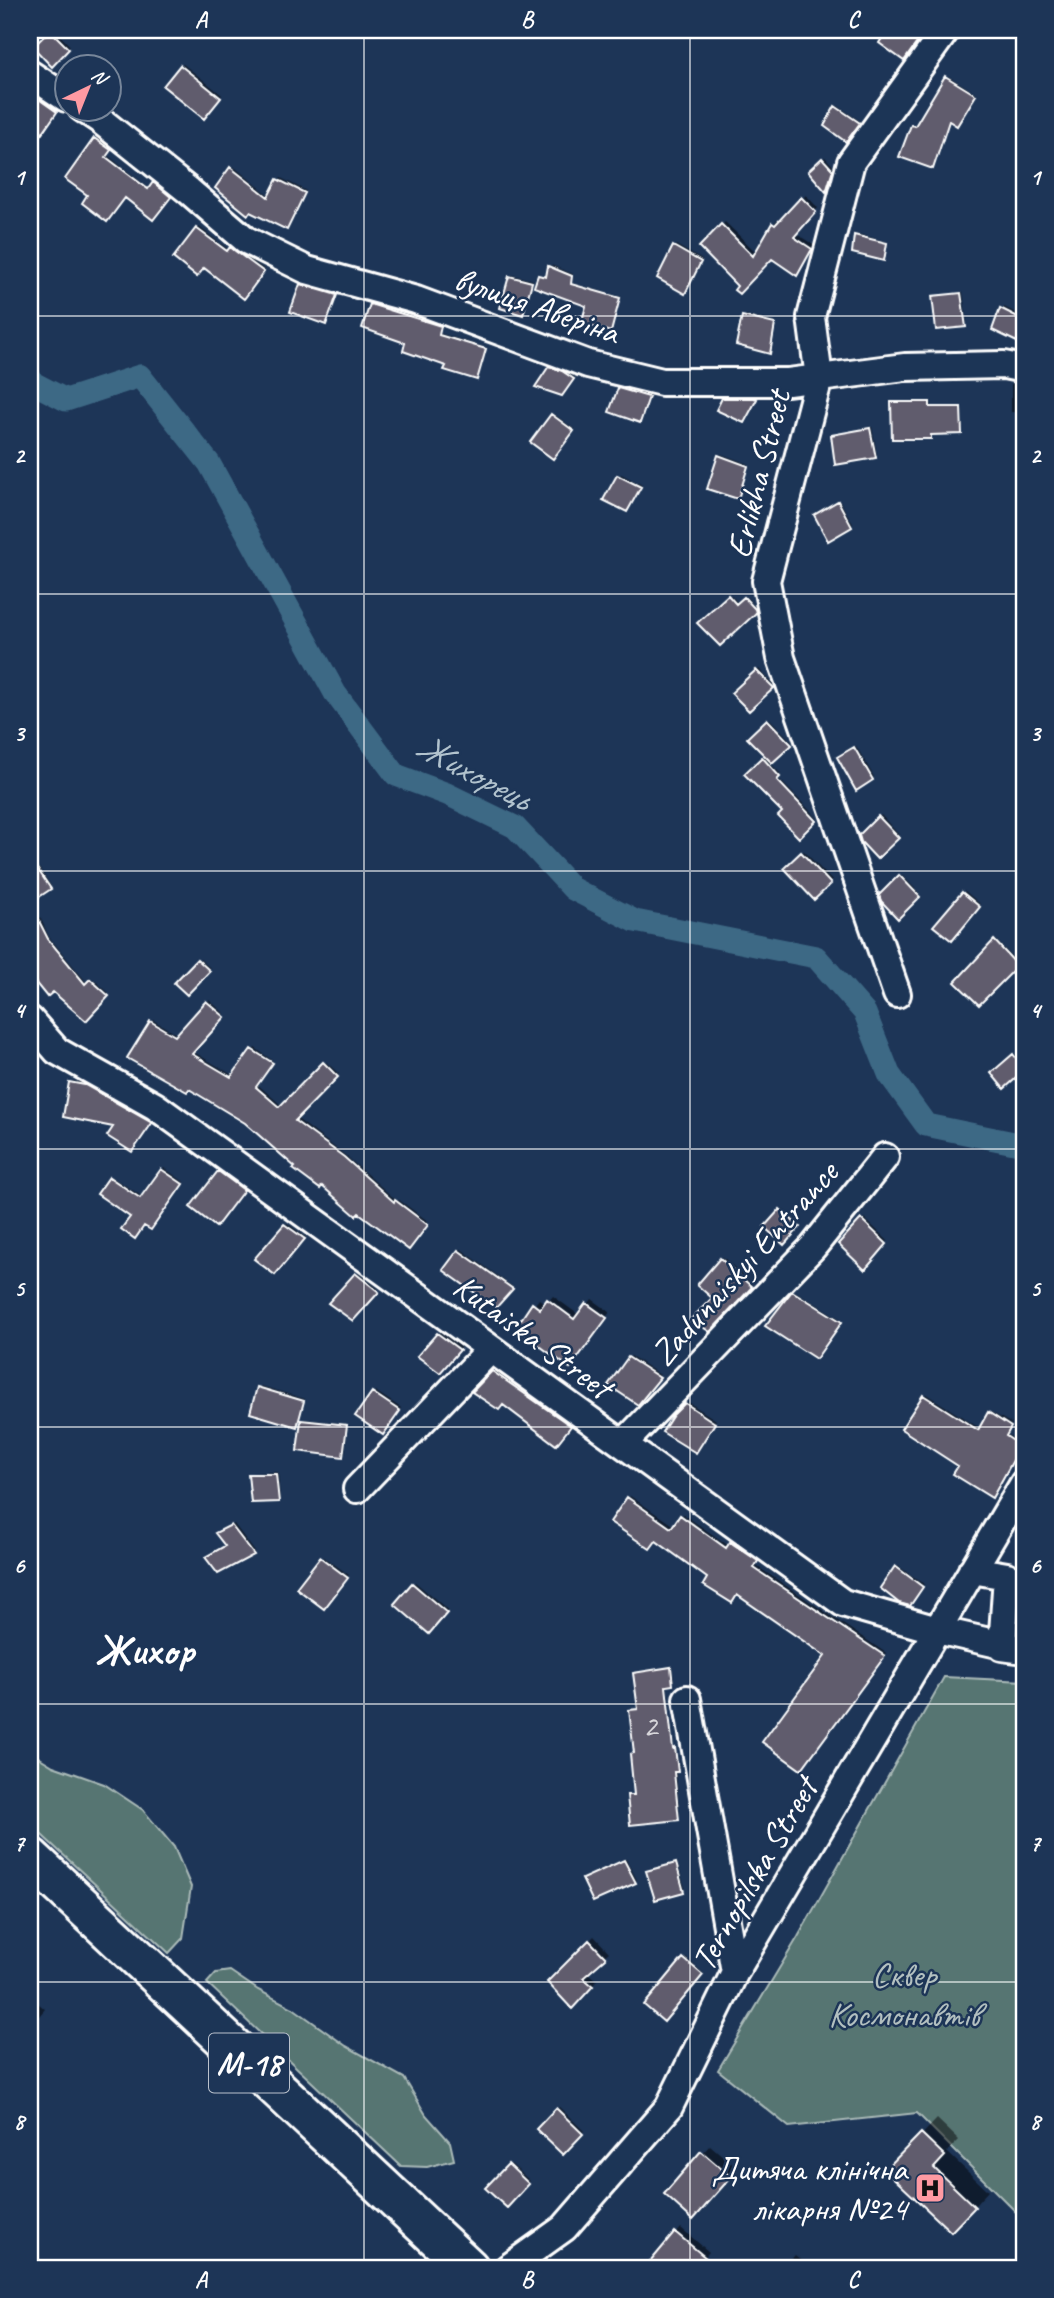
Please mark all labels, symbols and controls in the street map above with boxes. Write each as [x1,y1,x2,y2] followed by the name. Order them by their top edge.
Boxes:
[195,5,209,34] text: A
[521,5,535,34] text: B
[848,5,862,34] text: C
[52,52,122,122] north arrow
[86,64,114,91] text: N
[14,163,27,192] text: 1
[1030,163,1043,192] text: 1
[449,256,628,356] street label: вулиця Аверіна
[716,383,802,562] street label: Erlikha Street
[14,441,27,470] text: 2
[1030,441,1043,470] text: 2
[14,719,27,748] text: 3
[1030,719,1043,748] text: 3
[408,722,543,823] water label: Жихорець
[14,996,27,1025] text: 4
[1030,996,1043,1025] text: 4
[641,1150,850,1375] street label: Zadunaiskyi Entrance
[445,1264,624,1412] street label: Kutaiska Street
[14,1274,26,1303] text: 5
[1030,1274,1042,1303] text: 5
[14,1551,27,1580] text: 6
[1030,1551,1043,1580] text: 6
[95,1624,197,1677] district label: Жихор
[643,1705,660,1746] house number: 2
[681,1766,830,1979] street label: Ternopilska Street
[14,1829,27,1858] text: 7
[1030,1829,1043,1858] text: 7
[828,1952,988,2037] park label: Сквер Космонавтів
[209,2034,289,2092] road number: М-18
[14,2107,27,2136] text: 8
[1030,2107,1043,2136] text: 8
[712,2146,910,2231] place label: Дитяча клінічна лікарня №24
[913,2171,947,2205] hospital icon: Дитяча клінічна лікарня №24
[195,2265,209,2294] text: A
[521,2265,535,2294] text: B
[848,2265,862,2294] text: C

